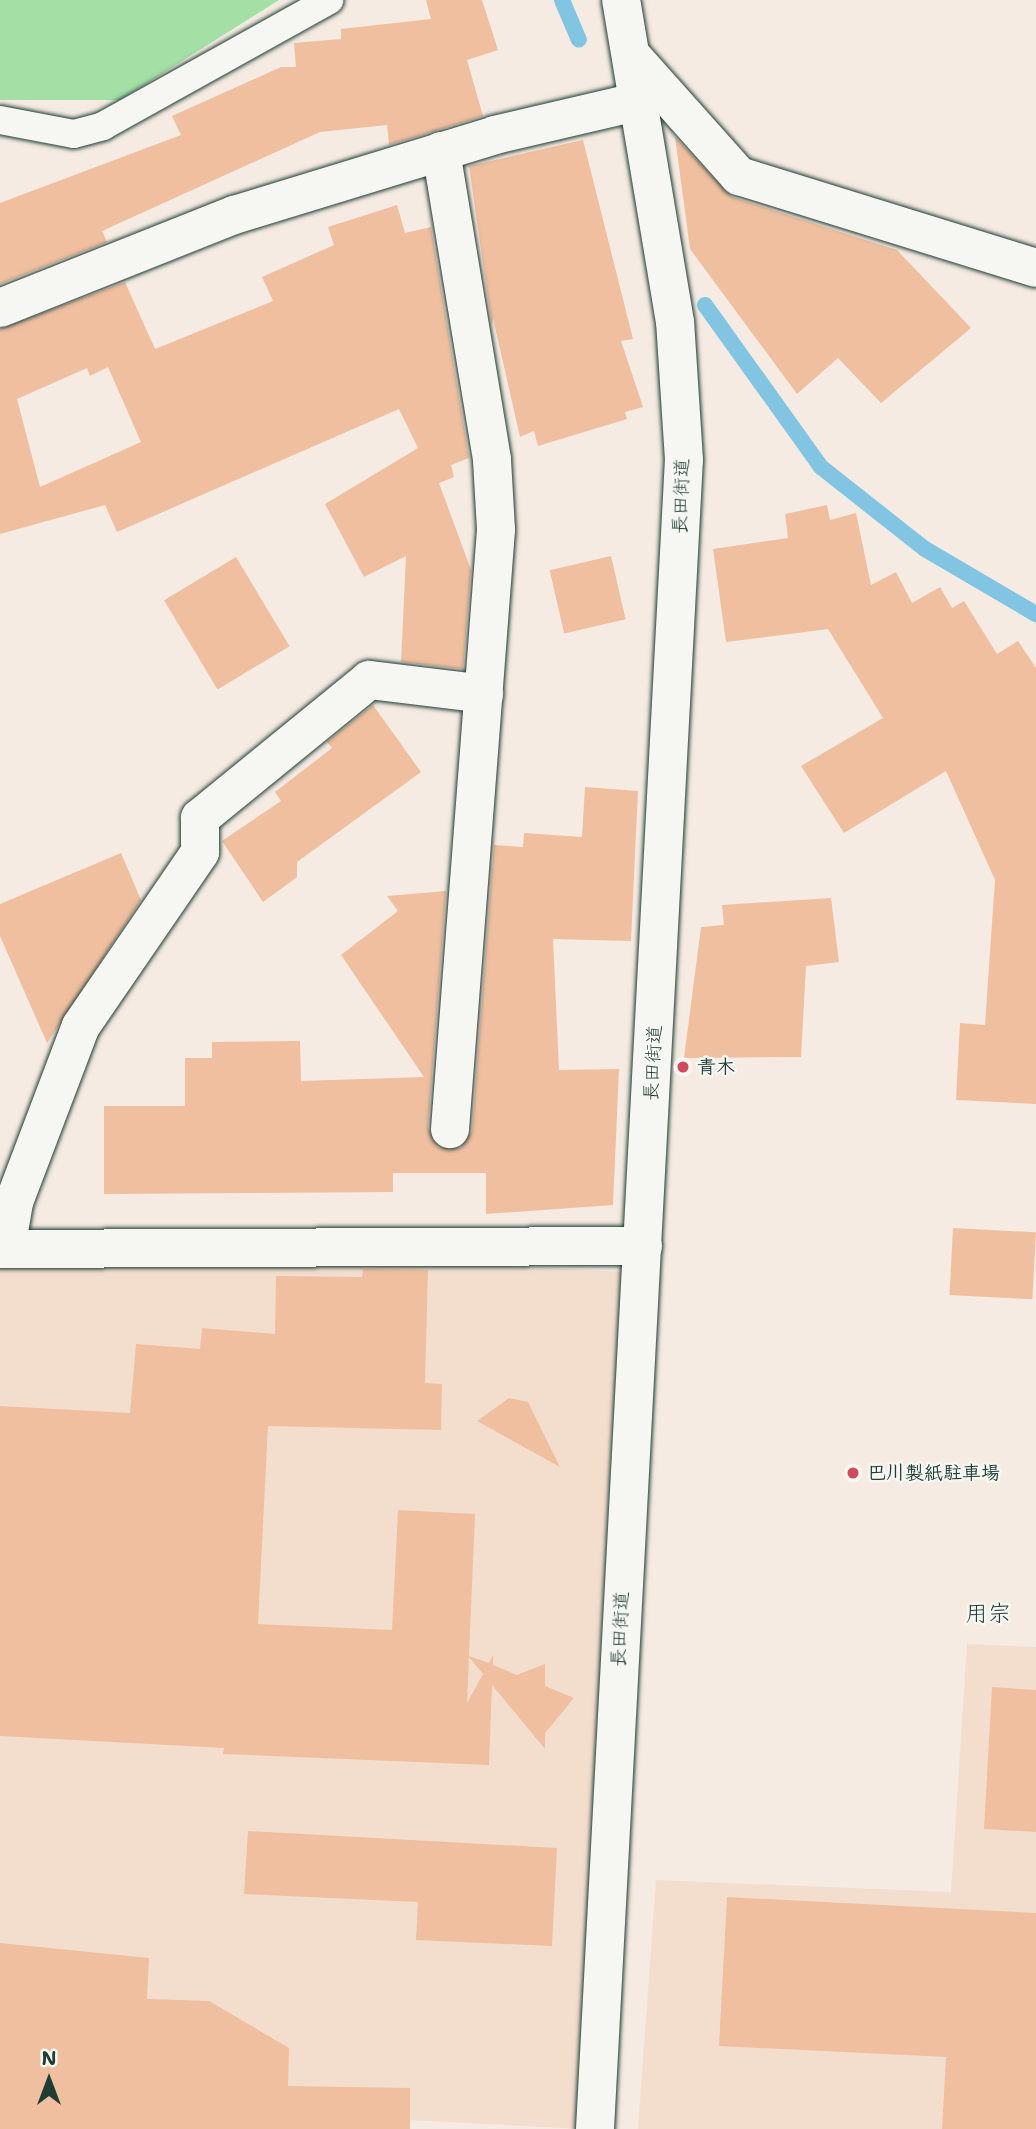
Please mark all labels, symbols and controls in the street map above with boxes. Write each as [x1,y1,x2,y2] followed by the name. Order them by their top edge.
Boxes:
[668,458,694,534] street label: 長田街道
[640,1024,666,1102] street label: 長田街道
[697,1056,735,1078] place label: 青木
[675,1059,691,1075] marker: 青木
[867,1462,1000,1484] place label: 巴川製紙駐車場
[845,1465,861,1481] marker: 巴川製紙駐車場
[607,1590,633,1668] street label: 長田街道
[965,1599,1011,1627] district label: 用宗
[14,2045,84,2115] north arrow
[41,2046,57,2071] text: N

